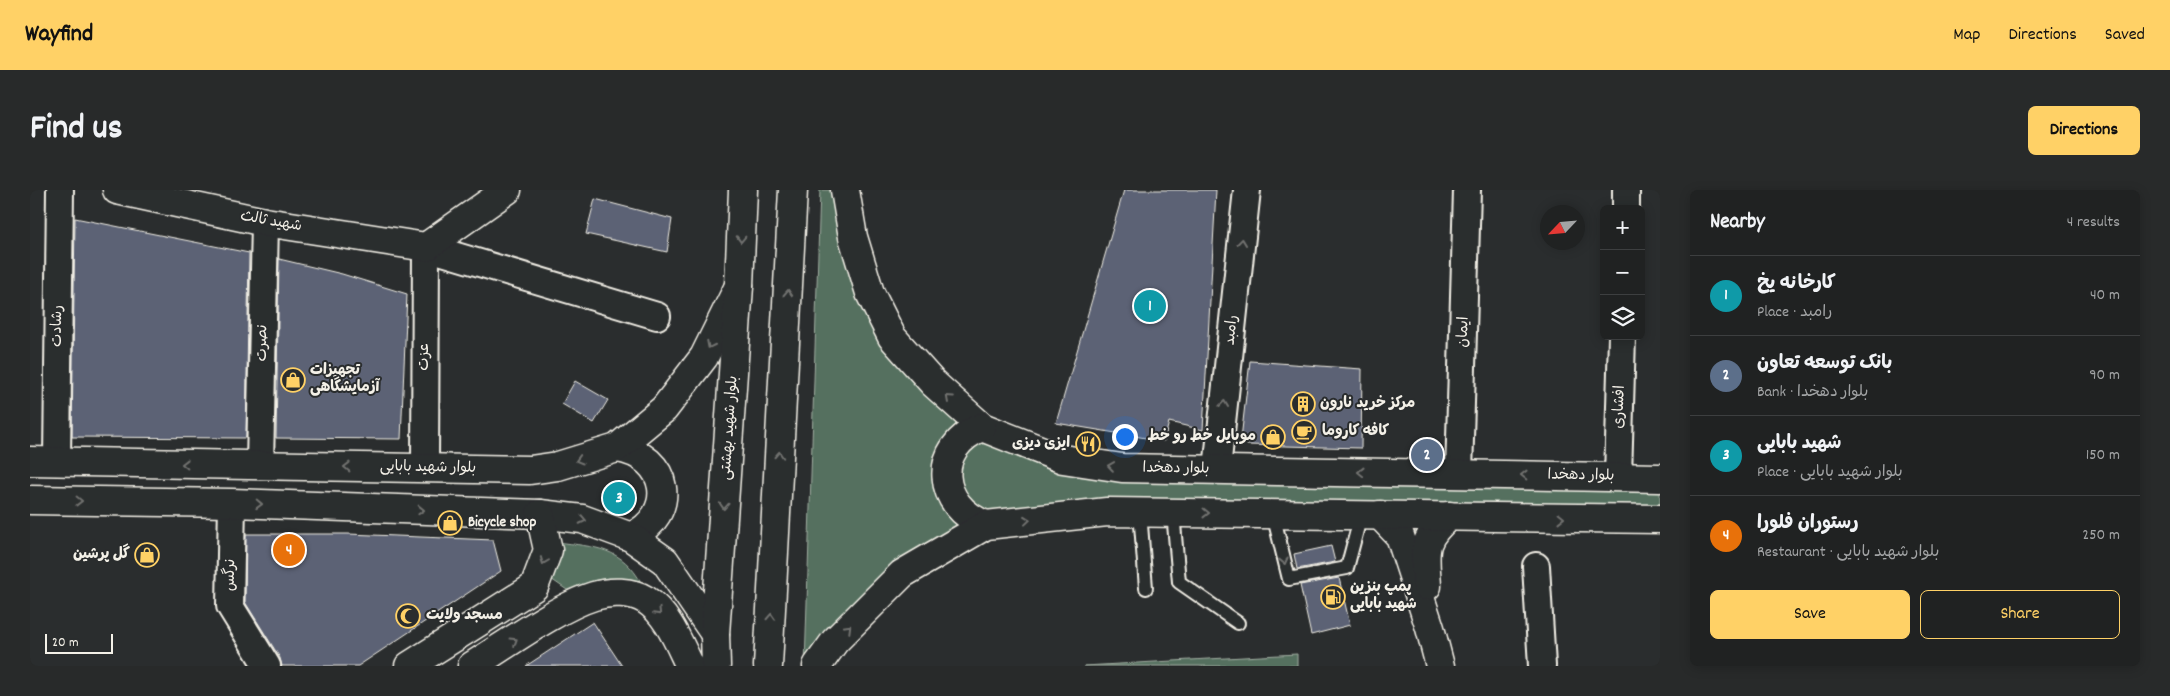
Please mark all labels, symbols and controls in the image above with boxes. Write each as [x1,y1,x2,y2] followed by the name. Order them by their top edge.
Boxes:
[25,18,93,52] text: Wayfind
[1953,23,1980,48] text: Map
[2008,23,2077,48] text: Directions
[2105,23,2145,48] text: Saved
[30,105,122,155] text: Find us
[2028,106,2140,155] button: Directions
[1540,205,1585,250] north arrow
[1600,205,1645,340] map controls
[1600,205,1645,250] button: +
[238,206,304,238] street label: شهید ثالث
[1710,208,1765,238] text: Nearby
[2067,211,2120,234] text: 4 results
[736,235,746,243] one-way arrow
[1236,238,1247,246] one-way arrow
[1600,250,1645,295] button: −
[1757,271,1836,298] text: کارخانه یخ
[1724,284,1728,307] text: 1
[2090,284,2120,307] text: 40 m
[1134,287,1166,325] pin: 1
[782,289,793,297] one-way arrow
[1600,295,1645,340] button: layers
[1757,301,1832,324] text: Place · رامبد
[47,305,69,347] street label: رشادت
[1219,314,1245,346] street label: رامبد
[1452,316,1476,348] street label: ایمان
[252,324,274,362] street label: نصرت
[706,340,716,349] one-way arrow
[414,343,436,371] street label: عزت
[1757,351,1892,378] text: بانک توسعه تعاون
[310,360,381,399] place label: تجهیزات آزمایشگاهی
[1723,364,1730,387] text: 2
[2089,364,2120,387] text: 90 m
[280,367,306,393] shop icon: تجهیزات آزمایشگاهی
[715,375,745,481] street label: بلوار شهید بهشتی
[1757,381,1868,404] text: Bank · بلوار دهخدا
[1608,385,1632,429] street label: افشاری
[1290,391,1316,417] building icon: مرکز خرید نارون
[1320,393,1415,415] place label: مرکز خرید نارون
[946,394,955,403] one-way arrow
[1218,399,1229,407] one-way arrow
[1291,419,1317,445] cafe icon: کافه کاروما
[1322,421,1390,443] place label: کافه کاروما
[1112,424,1138,450] your location
[1260,424,1286,450] shop icon: موبایل خط رو خط
[1147,426,1256,448] place label: موبایل خط رو خط
[1075,431,1101,457] restaurant icon: ایزی دیزی
[1757,431,1841,458] text: شهید بابایی
[1012,433,1070,455] place label: ایزی دیزی
[1411,436,1443,474] pin: 2
[1722,444,1730,467] text: 3
[2086,444,2120,467] text: 150 m
[774,451,785,459] one-way arrow
[575,455,583,465] one-way arrow
[380,456,476,480] street label: بلوار شهید بابایی
[1142,457,1210,481] street label: بلوار دهخدا
[181,458,189,469] one-way arrow
[1107,461,1115,472] one-way arrow
[1757,461,1903,484] text: Place · بلوار شهید بابایی
[343,462,351,472] one-way arrow
[1547,464,1615,488] street label: بلوار دهخدا
[1357,467,1365,477] one-way arrow
[1520,470,1528,480] one-way arrow
[603,479,635,517] pin: 3
[75,495,83,506] one-way arrow
[255,499,263,510] one-way arrow
[719,502,730,510] one-way arrow
[418,505,425,515] one-way arrow
[1202,507,1210,518] one-way arrow
[437,510,463,536] shop icon: Bicycle shop
[1757,511,1858,538] text: رستوران فلورا
[468,512,536,534] place label: Bicycle shop
[1557,512,1565,523] one-way arrow
[579,514,587,525] one-way arrow
[1023,515,1031,526] one-way arrow
[1723,524,1729,547] text: 4
[2082,524,2120,547] text: 250 m
[273,531,305,569] pin: 4
[1757,541,1939,564] text: Restaurant · بلوار شهید بابایی
[134,542,160,568] shop icon: گل پرشین
[73,543,130,566] place label: گل پرشین
[539,556,550,565] one-way arrow
[1278,557,1289,566] one-way arrow
[220,559,242,591] street label: نرگس
[1350,577,1417,616] place label: پمپ بنزین شهید بابایی
[1320,584,1346,610] fuel station icon: پمپ بنزین شهید بابایی
[1710,590,1910,639] button: Save
[1920,590,2120,639] button: Share
[395,603,421,629] mosque icon: مسجد ولایت
[426,605,503,627] place label: مسجد ولایت
[652,606,661,615] one-way arrow
[765,613,776,621] one-way arrow
[842,625,851,634] one-way arrow
[45,631,112,654] scale bar
[52,633,79,653] text: 20 m
[508,637,517,647] one-way arrow

